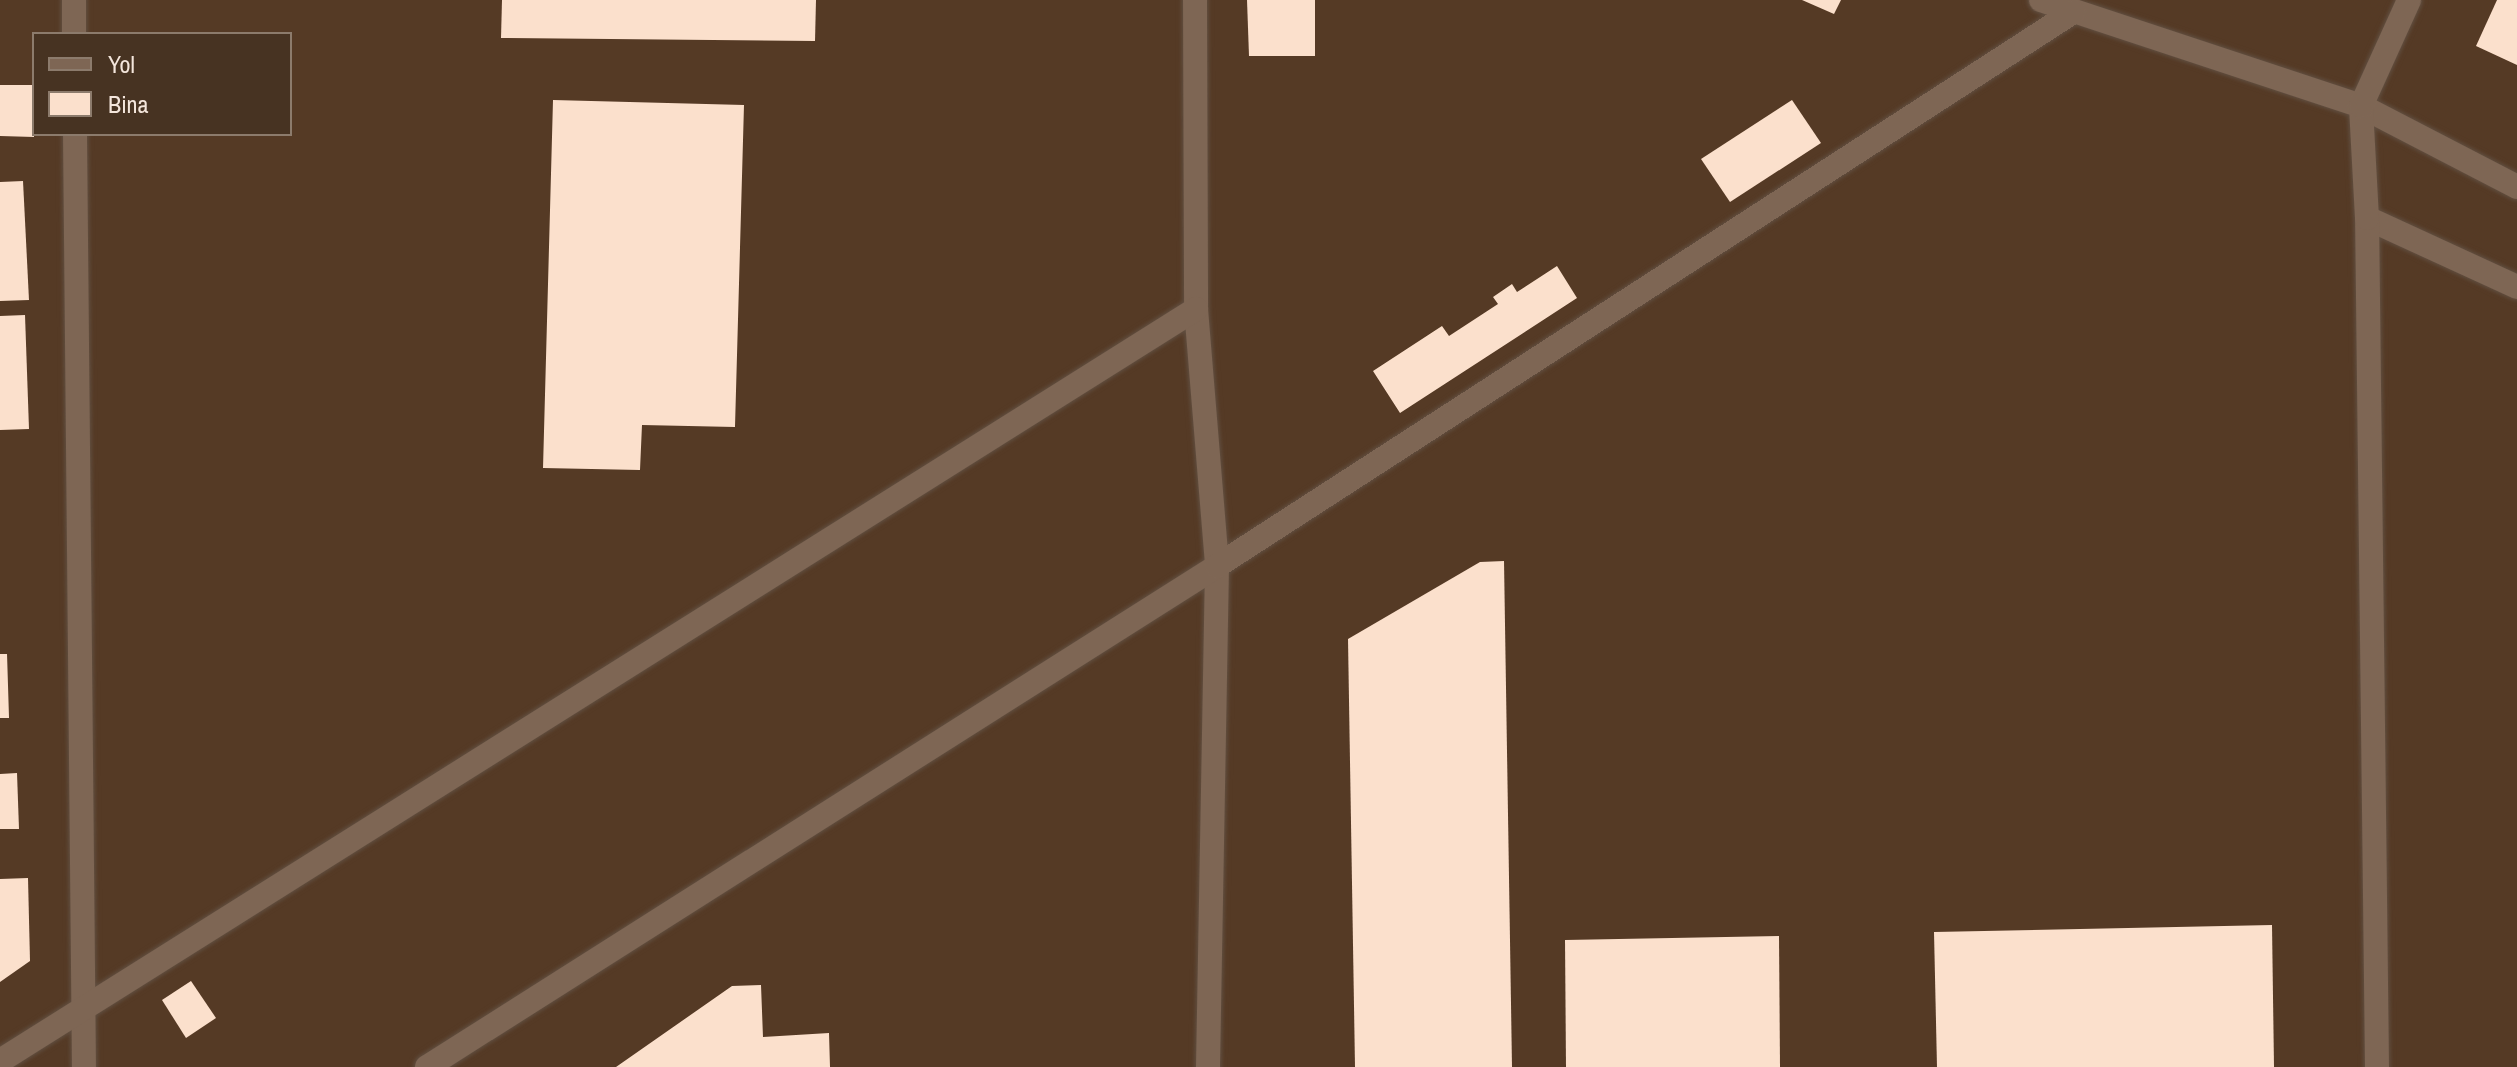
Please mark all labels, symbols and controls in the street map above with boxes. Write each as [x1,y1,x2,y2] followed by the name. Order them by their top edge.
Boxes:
[32,32,292,136] legend
[108,48,135,80] text: Yol
[108,88,149,120] text: Bina

